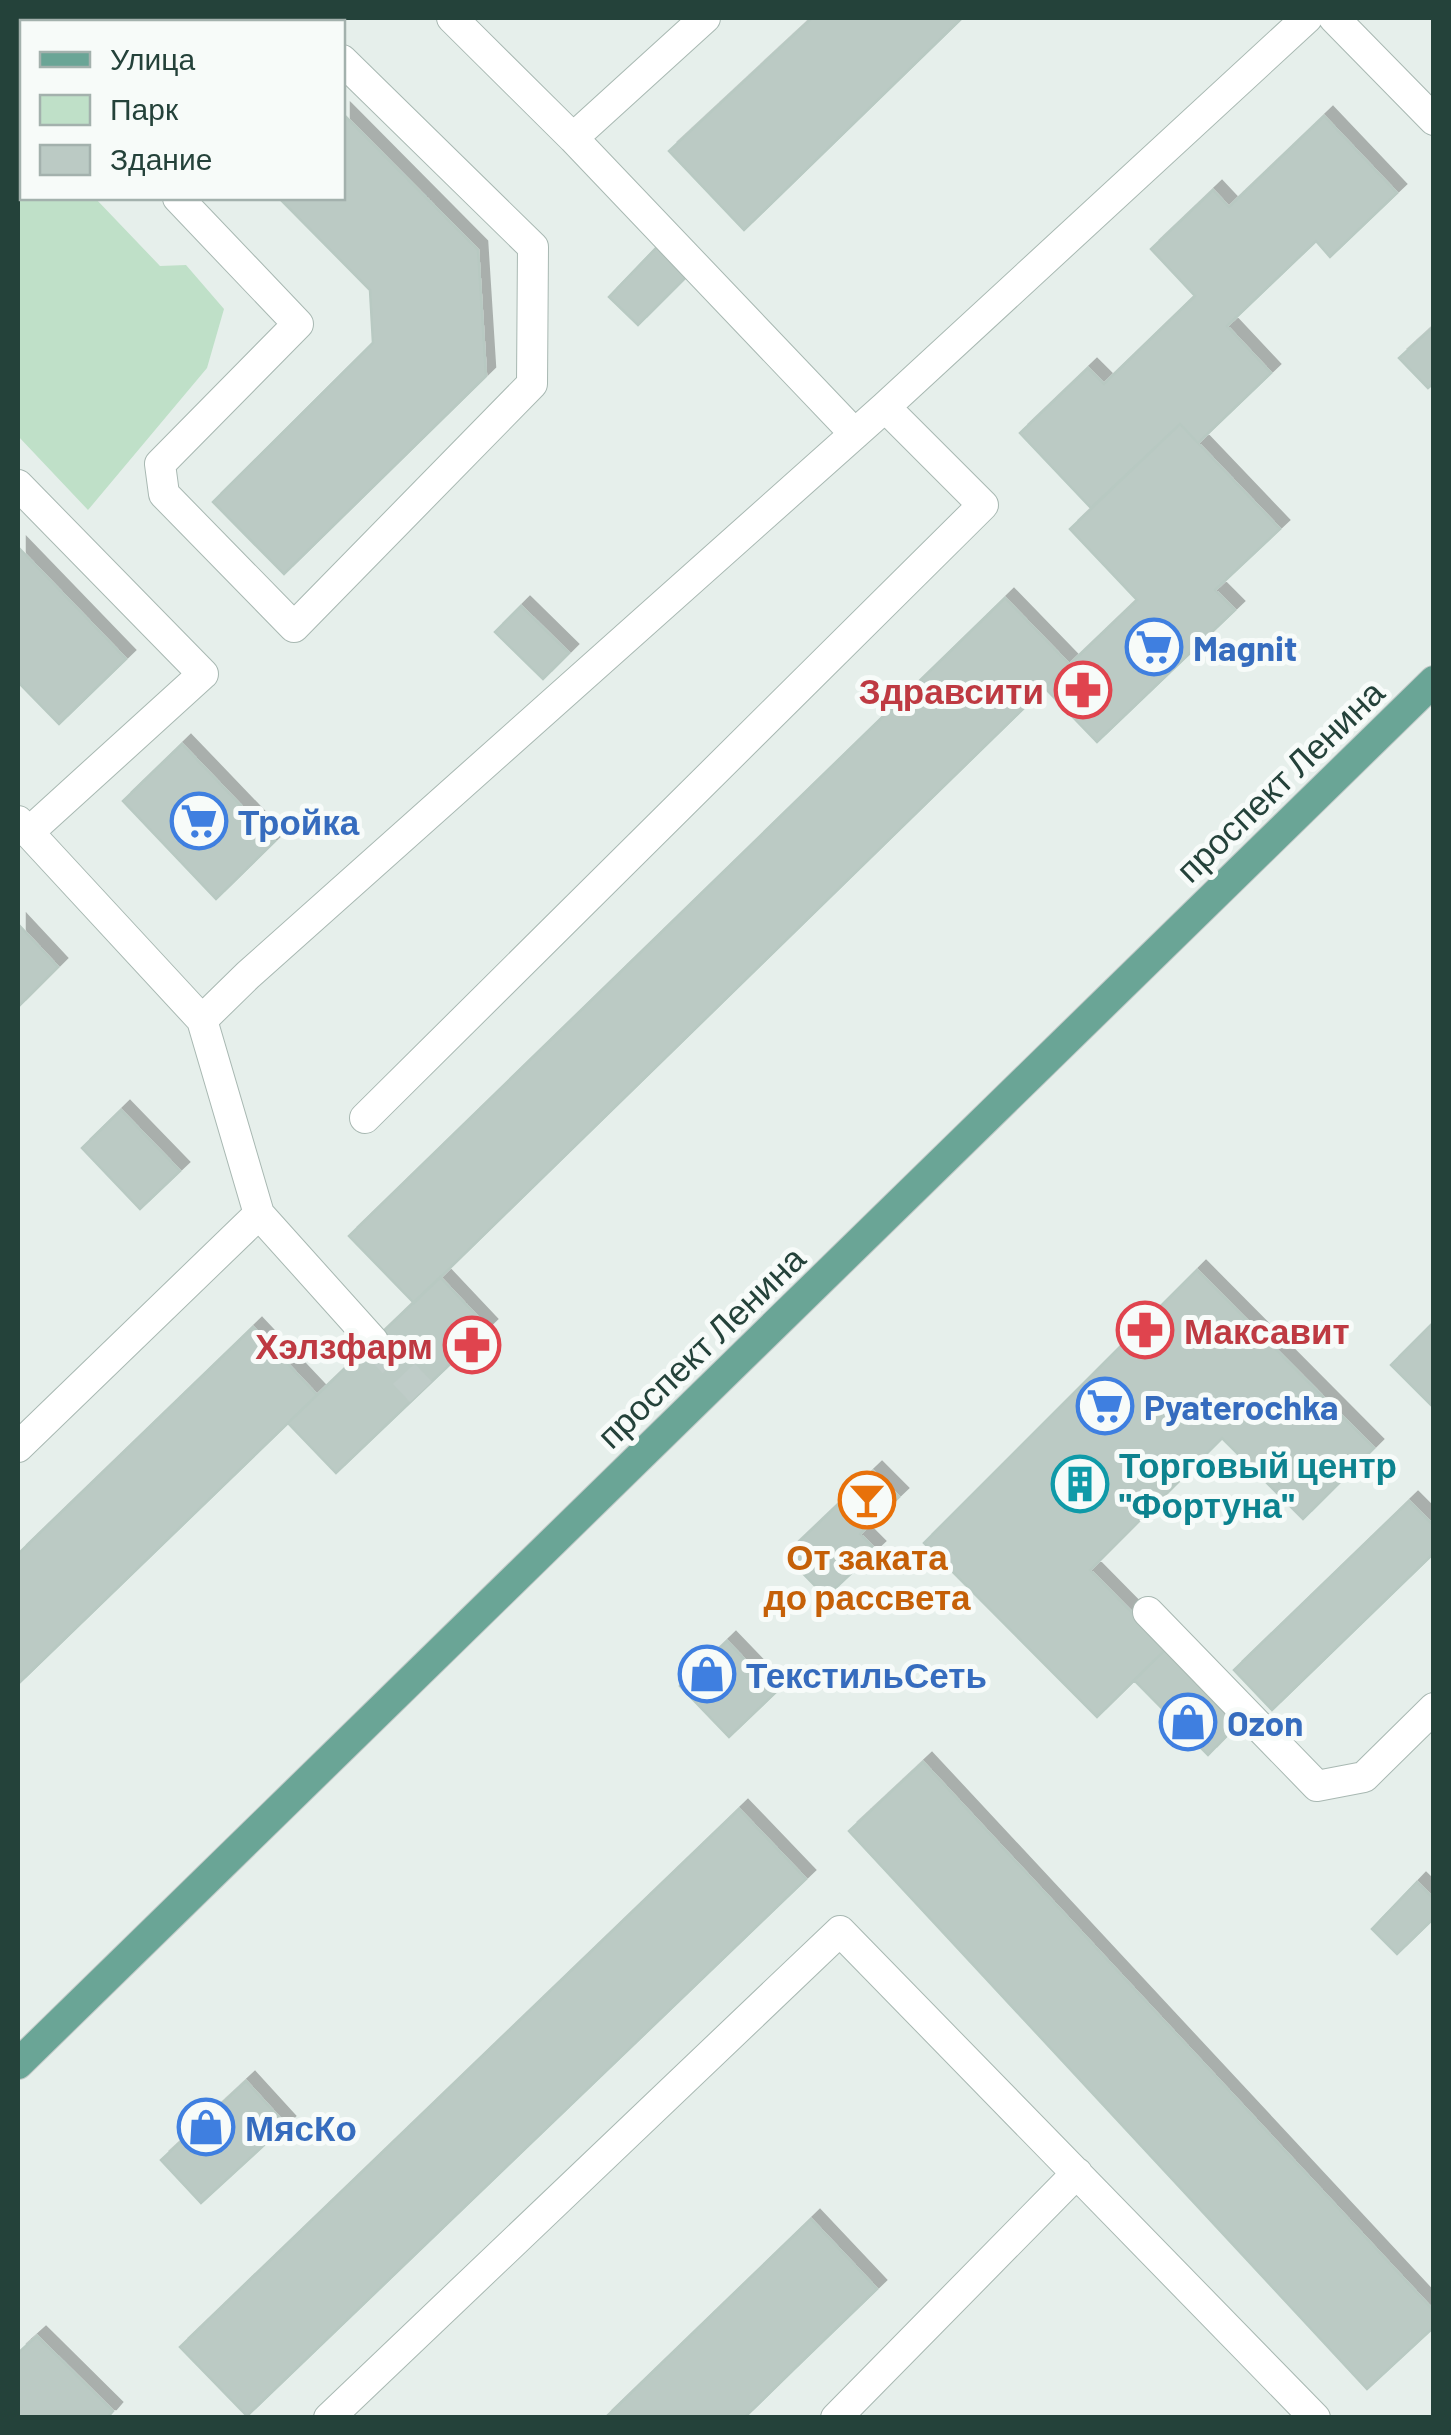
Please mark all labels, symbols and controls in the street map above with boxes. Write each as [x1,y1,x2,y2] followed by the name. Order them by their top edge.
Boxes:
[20,20,345,200] legend
[110,40,195,76] text: Улица
[110,90,179,126] text: Парк
[110,140,212,176] text: Здание
[1124,617,1184,677] supermarket icon: Magnit
[1193,626,1297,668] place label: Magnit
[1053,660,1113,720] pharmacy icon: Здравсити
[859,669,1044,711] place label: Здравсити
[1166,670,1392,890] street label: проспект Ленина
[169,791,229,851] supermarket icon: Тройка
[238,800,360,842] place label: Тройка
[587,1236,813,1456] street label: проспект Ленина
[1115,1300,1175,1360] pharmacy icon: Максавит
[1184,1309,1350,1351] place label: Максавит
[442,1315,502,1375] pharmacy icon: Хэлзфарм
[255,1324,433,1366] place label: Хэлзфарм
[1075,1376,1135,1436] supermarket icon: Pyaterochka
[1144,1385,1339,1427] place label: Pyaterochka
[1119,1443,1397,1525] place label: Торговый центр "Фортуна"
[1050,1454,1110,1514] building icon: Торговый центр "Фортуна"
[837,1470,897,1530] bar icon: От заката до рассвета
[763,1535,971,1617] place label: От заката до рассвета
[677,1644,737,1704] shop icon: ТекстильСеть
[746,1653,987,1695] place label: ТекстильСеть
[1158,1692,1218,1752] shop icon: Ozon
[1227,1701,1303,1743] place label: Ozon
[176,2097,236,2157] shop icon: МясКо
[245,2106,357,2148] place label: МясКо

